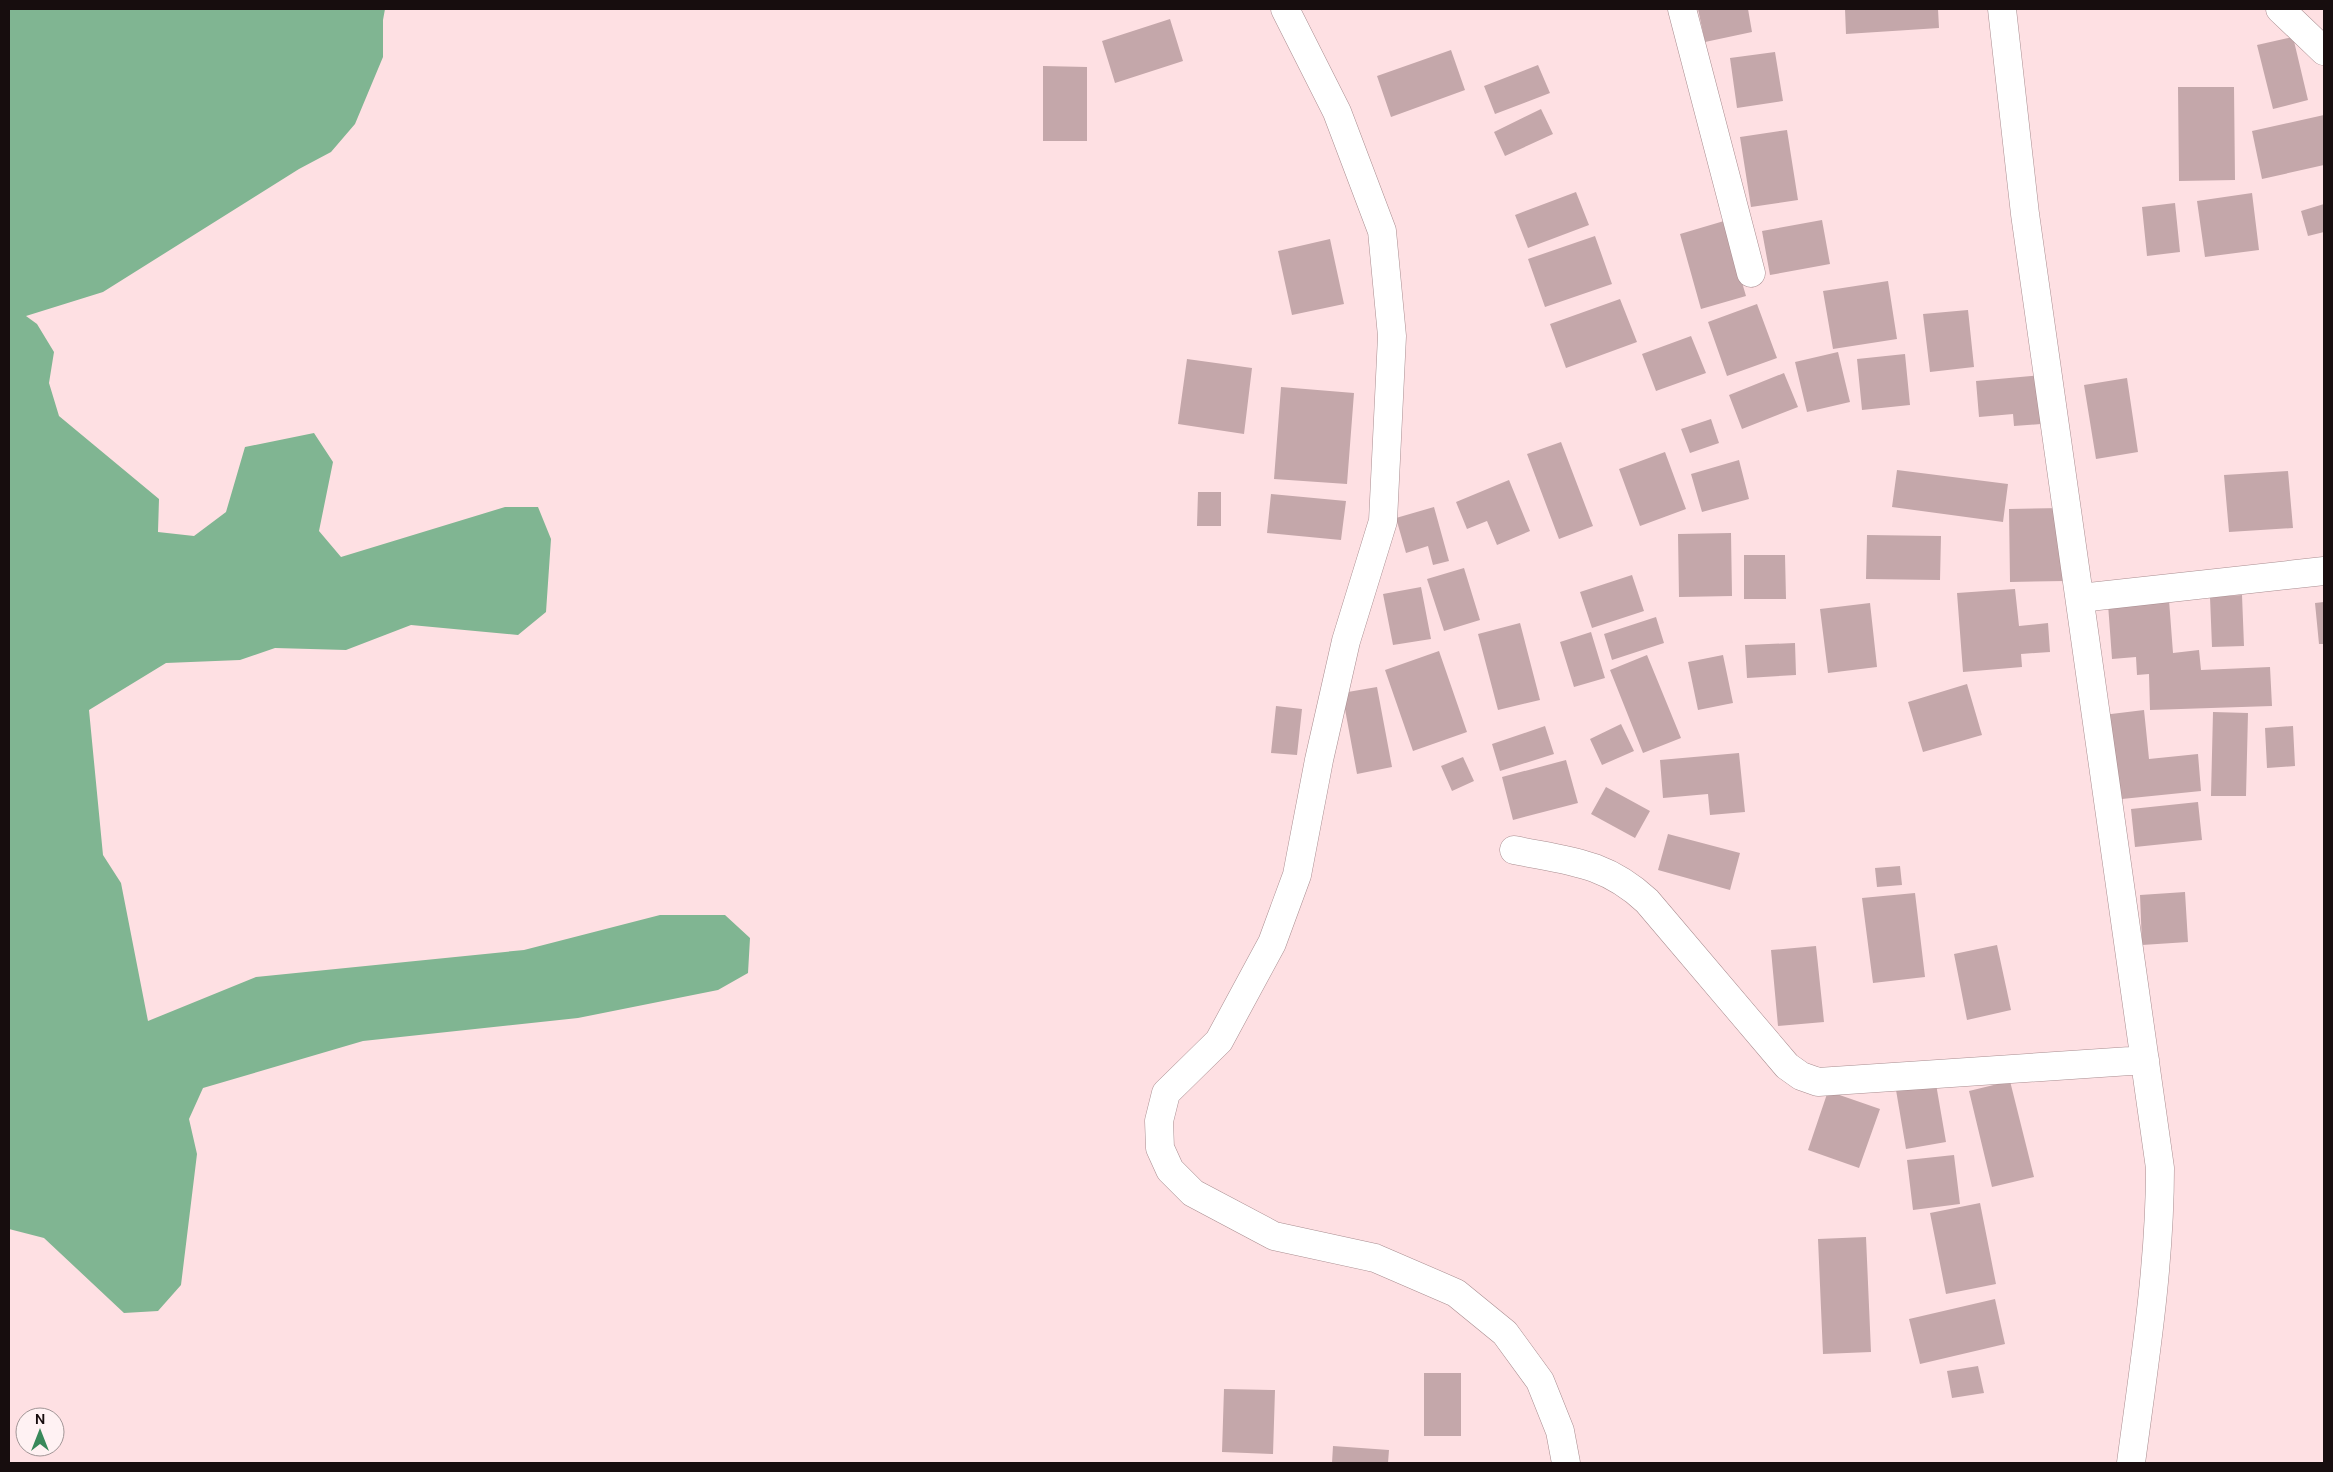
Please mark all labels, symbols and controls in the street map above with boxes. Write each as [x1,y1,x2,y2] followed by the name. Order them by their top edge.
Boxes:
[15,1407,65,1457] north arrow
[35,1410,45,1428] text: N

